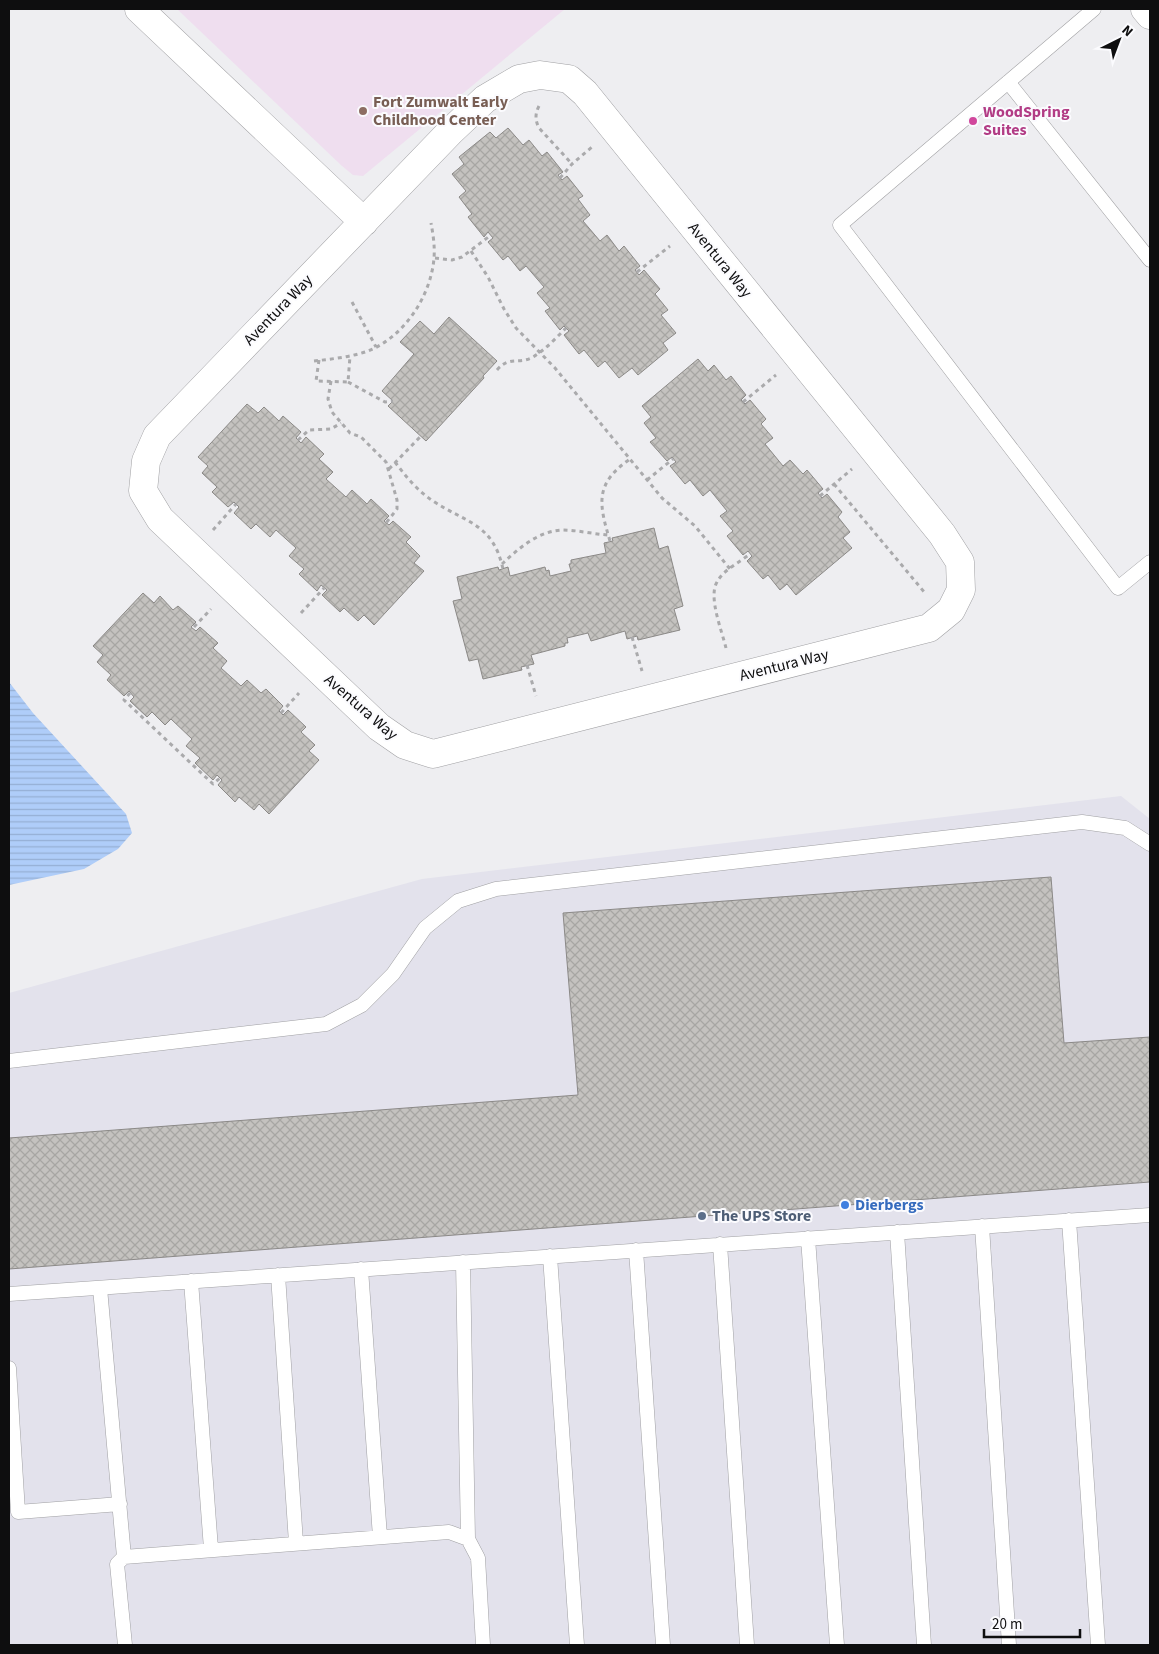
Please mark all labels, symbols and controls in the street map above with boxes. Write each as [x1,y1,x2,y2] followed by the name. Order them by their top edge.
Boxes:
[1094,15,1144,65] north arrow
[1117,21,1137,42] text: N
[373,91,509,131] place label: Fort Zumwalt Early Childhood Center
[983,101,1070,141] place label: WoodSpring Suites
[357,105,369,117] marker: Fort Zumwalt Early Childhood Center
[967,115,979,127] marker: WoodSpring Suites
[683,218,758,303] street label: Aventura Way
[238,269,318,350] street label: Aventura Way
[737,643,831,687] street label: Aventura Way
[319,669,403,746] street label: Aventura Way
[855,1194,924,1216] place label: Dierbergs
[839,1199,851,1211] marker: Dierbergs
[712,1205,811,1227] place label: The UPS Store
[696,1210,708,1222] marker: The UPS Store
[984,1606,1080,1638] scale bar
[992,1614,1022,1635] text: 20 m

